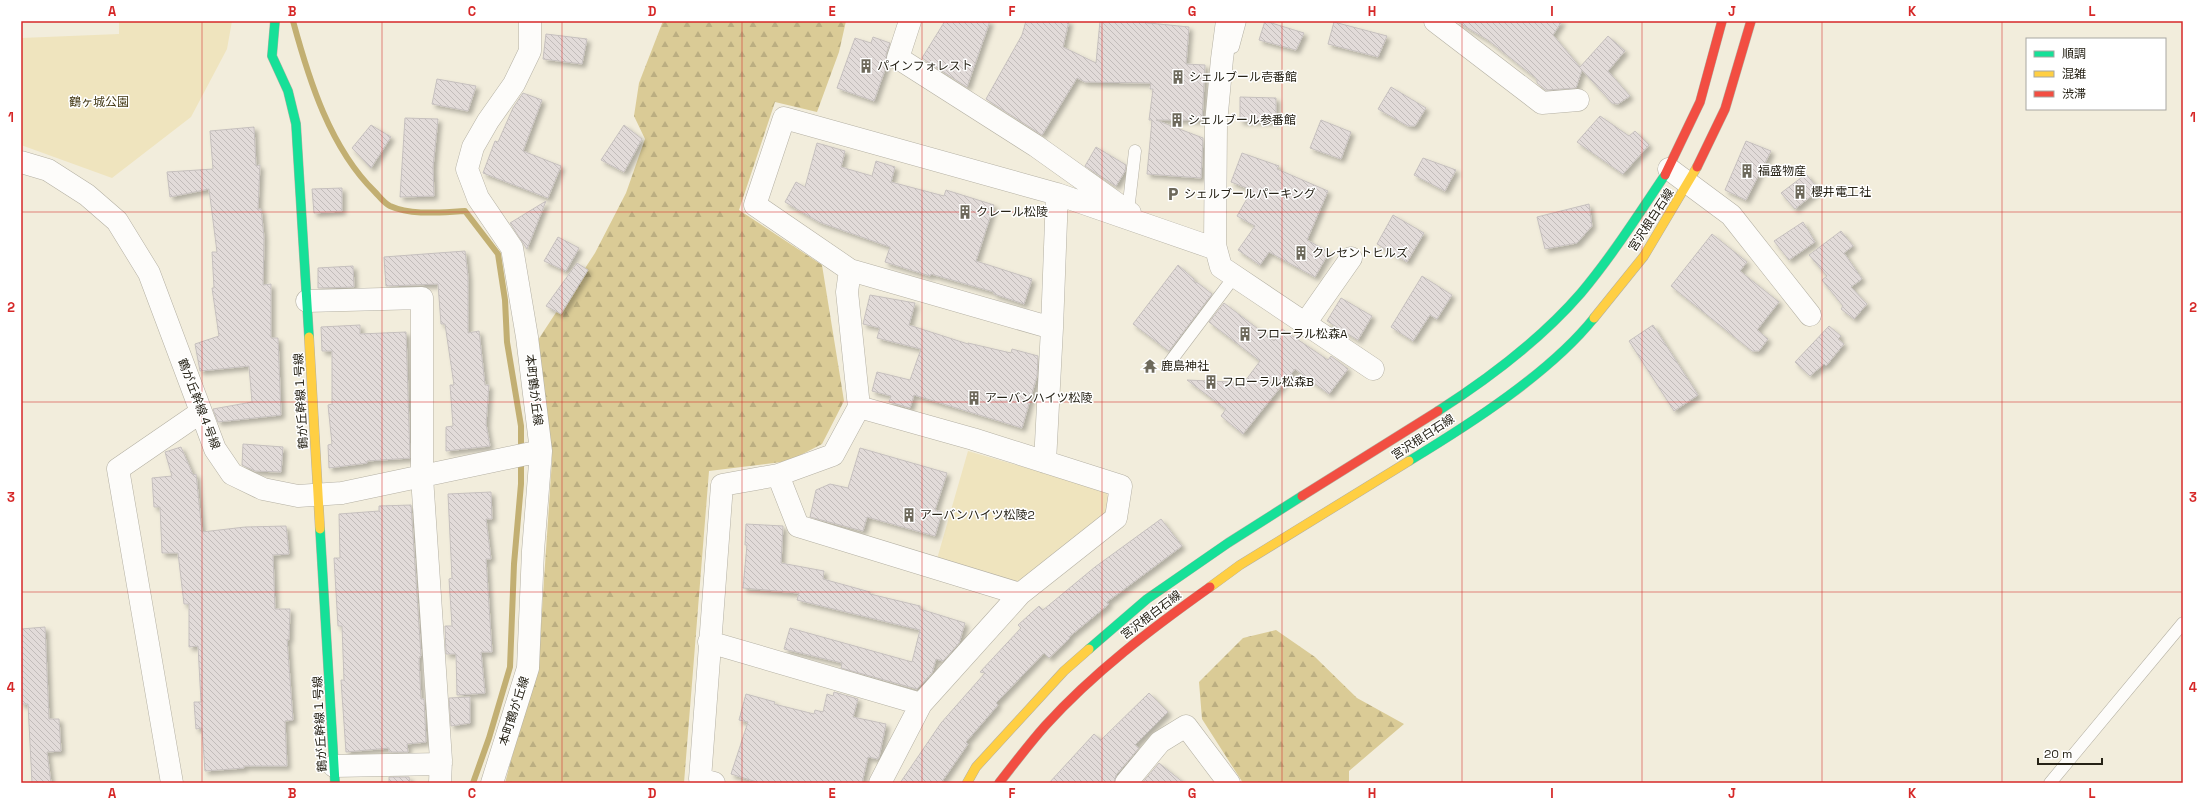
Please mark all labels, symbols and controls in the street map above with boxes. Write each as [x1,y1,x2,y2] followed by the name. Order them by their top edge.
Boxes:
[108,3,117,20] text: A
[288,3,297,20] text: B
[468,3,476,20] text: C
[648,3,657,20] text: D
[828,3,836,20] text: E
[1009,3,1016,20] text: F
[1188,3,1196,20] text: G
[1368,3,1376,20] text: H
[1550,3,1554,20] text: I
[1728,3,1736,20] text: J
[1908,3,1917,20] text: K
[2088,3,2096,20] text: L
[2026,38,2166,110] legend
[2062,46,2086,62] text: 順調
[858,58,874,74] building icon: パインフォレスト
[877,58,973,74] place label: パインフォレスト
[2062,66,2086,82] text: 混雑
[1170,69,1186,85] building icon: シェルブール壱番館
[1189,69,1297,85] place label: シェルブール壱番館
[2062,86,2086,102] text: 渋滞
[69,94,129,110] park label: 鶴ヶ城公園
[8,109,14,126] text: 1
[2190,109,2196,126] text: 1
[1169,112,1185,128] building icon: シェルブール参番館
[1188,112,1296,128] place label: シェルブール参番館
[1739,163,1755,179] building icon: 福盛物産
[1758,163,1806,179] place label: 福盛物産
[1792,184,1808,200] building icon: 櫻井電工社
[1811,184,1871,200] place label: 櫻井電工社
[1625,185,1677,255] street label: 宮沢根白石線
[1165,186,1181,202] parking icon: シェルブールパーキング
[1184,186,1316,202] place label: シェルブールパーキング
[957,204,973,220] building icon: クレール松陵
[976,204,1048,220] place label: クレール松陵
[1293,245,1309,261] building icon: クレセントヒルズ
[1312,245,1408,261] place label: クレセントヒルズ
[7,299,15,316] text: 2
[2189,299,2197,316] text: 2
[1237,326,1253,342] building icon: フローラル松森A
[1256,326,1348,342] place label: フローラル松森A
[290,353,312,449] street label: 鶴が丘幹線１号線
[522,353,546,427] street label: 本町鶴が丘線
[174,356,224,452] street label: 鶴が丘幹線４号線
[1142,358,1158,374] temple icon: 鹿島神社
[1161,358,1209,374] place label: 鹿島神社
[1203,374,1219,390] building icon: フローラル松森B
[1222,374,1314,390] place label: フローラル松森B
[966,390,982,406] building icon: アーバンハイツ松陵
[985,390,1093,406] place label: アーバンハイツ松陵
[1388,411,1458,463] street label: 宮沢根白石線
[7,489,15,506] text: 3
[2189,489,2197,506] text: 3
[901,507,917,523] building icon: アーバンハイツ松陵2
[920,507,1035,523] place label: アーバンハイツ松陵2
[1117,587,1185,643] street label: 宮沢根白石線
[495,674,533,748] street label: 本町鶴が丘線
[309,676,331,772] street label: 鶴が丘幹線１号線
[7,679,15,696] text: 4
[2189,679,2197,696] text: 4
[2038,740,2102,766] scale bar
[2044,746,2072,762] text: 20 m
[108,785,117,802] text: A
[288,785,297,802] text: B
[468,785,476,802] text: C
[648,785,657,802] text: D
[828,785,836,802] text: E
[1009,785,1016,802] text: F
[1188,785,1196,802] text: G
[1368,785,1376,802] text: H
[1550,785,1554,802] text: I
[1728,785,1736,802] text: J
[1908,785,1917,802] text: K
[2088,785,2096,802] text: L

